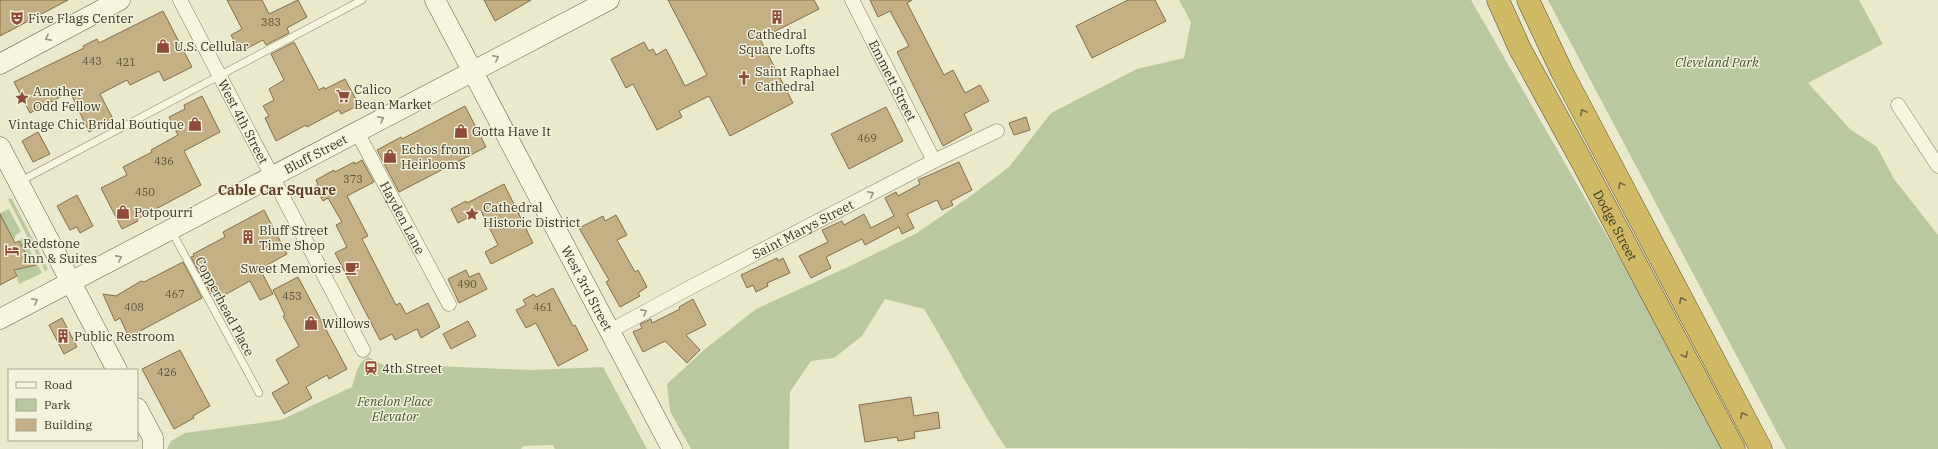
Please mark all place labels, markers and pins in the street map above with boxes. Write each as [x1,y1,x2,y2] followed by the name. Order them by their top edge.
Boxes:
[769,9,785,25] building icon: Cathedral Square Lofts
[9,10,25,26] theatre icon: Five Flags Center
[28,10,133,27] place label: Five Flags Center
[739,26,815,58] place label: Cathedral Square Lofts
[155,38,171,54] shop icon: U.S. Cellular
[174,38,249,55] place label: U.S. Cellular
[755,63,840,95] place label: Saint Raphael Cathedral
[736,70,752,86] church icon: Saint Raphael Cathedral
[354,81,432,113] place label: Calico Bean Market
[33,83,101,115] place label: Another Odd Fellow
[335,88,351,104] supermarket icon: Calico Bean Market
[14,90,30,106] place icon: Another Odd Fellow
[8,116,184,133] place label: Vintage Chic Bridal Boutique
[187,116,203,132] shop icon: Vintage Chic Bridal Boutique
[453,123,469,139] shop icon: Gotta Have It
[472,123,551,140] place label: Gotta Have It
[401,141,471,173] place label: Echos from Heirlooms
[382,148,398,164] shop icon: Echos from Heirlooms
[483,199,581,231] place label: Cathedral Historic District
[115,204,131,220] shop icon: Potpourri
[134,204,193,221] place label: Potpourri
[464,206,480,222] place icon: Cathedral Historic District
[259,222,328,254] place label: Bluff Street Time Shop
[240,229,256,245] building icon: Bluff Street Time Shop
[23,235,97,267] place label: Redstone Inn & Suites
[4,242,20,258] hotel icon: Redstone Inn & Suites
[241,260,341,277] place label: Sweet Memories
[344,260,360,276] cafe icon: Sweet Memories
[303,315,319,331] shop icon: Willows
[322,315,370,332] place label: Willows
[55,328,71,344] building icon: Public Restroom
[74,328,175,345] place label: Public Restroom
[363,360,379,376] station icon: 4th Street
[382,360,442,377] place label: 4th Street

